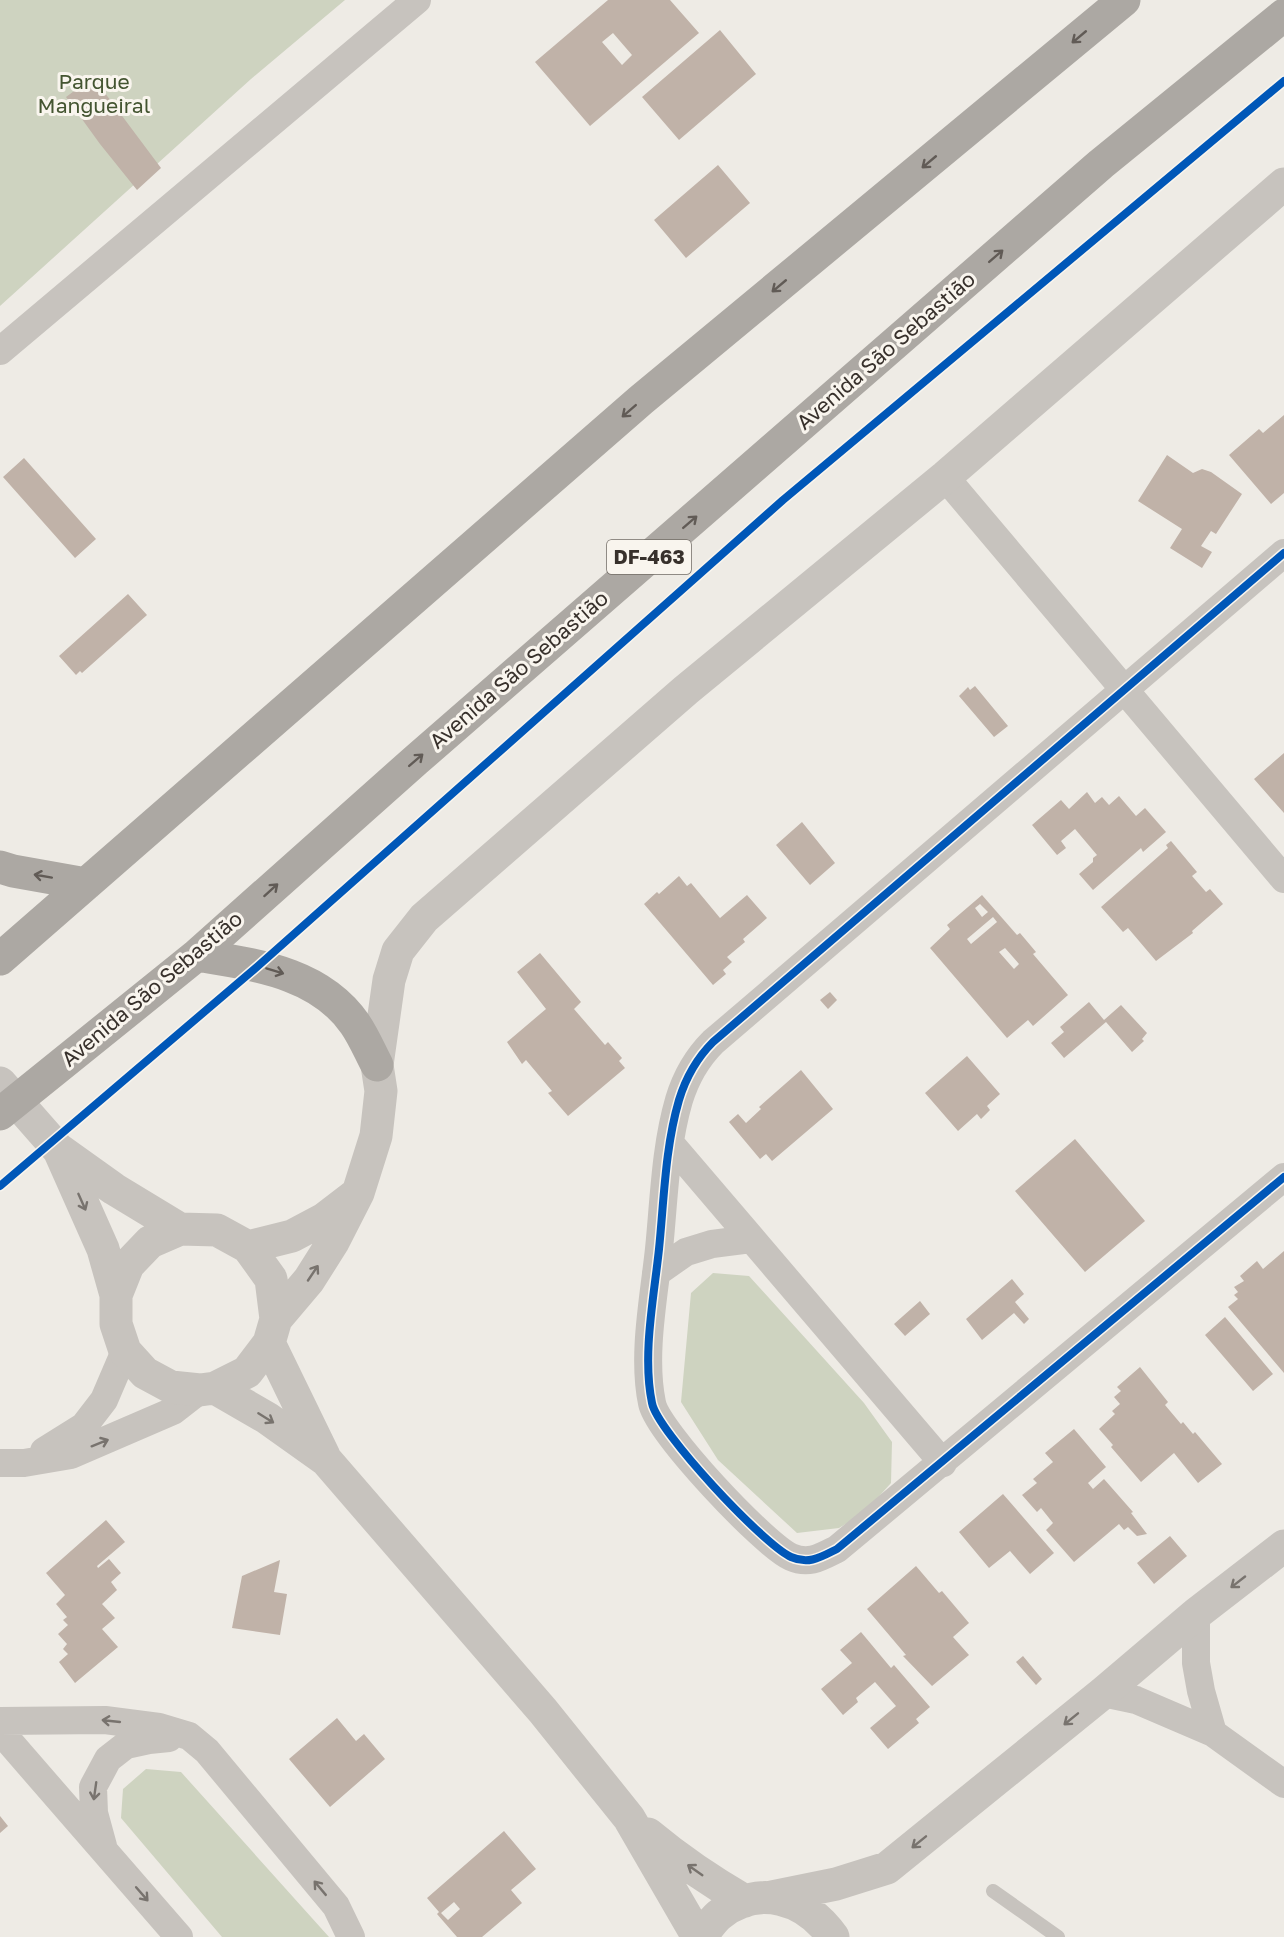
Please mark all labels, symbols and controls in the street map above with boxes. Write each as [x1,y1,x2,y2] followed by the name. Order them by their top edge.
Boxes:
[1071,31,1087,44] one-way arrow
[38,68,150,118] park label: Parque Mangueiral
[921,155,937,168] one-way arrow
[988,249,1003,263] one-way arrow
[791,266,980,435] street label: Avenida São Sebastião
[772,279,787,293] one-way arrow
[622,404,637,418] one-way arrow
[682,515,697,529] one-way arrow
[607,540,691,574] road number: DF-463
[424,585,613,754] street label: Avenida São Sebastião
[408,753,423,767] one-way arrow
[33,871,53,882] one-way arrow
[263,883,278,897] one-way arrow
[56,905,247,1072] street label: Avenida São Sebastião
[265,966,284,977] one-way arrow
[77,1192,88,1210] one-way arrow
[306,1265,319,1282] one-way arrow
[257,1411,274,1424] one-way arrow
[90,1437,109,1448] one-way arrow
[1230,1575,1246,1588] one-way arrow
[1063,1712,1079,1725] one-way arrow
[102,1715,121,1726] one-way arrow
[90,1781,101,1800] one-way arrow
[911,1835,927,1848] one-way arrow
[687,1864,703,1876] one-way arrow
[314,1880,327,1896] one-way arrow
[135,1886,149,1901] one-way arrow

